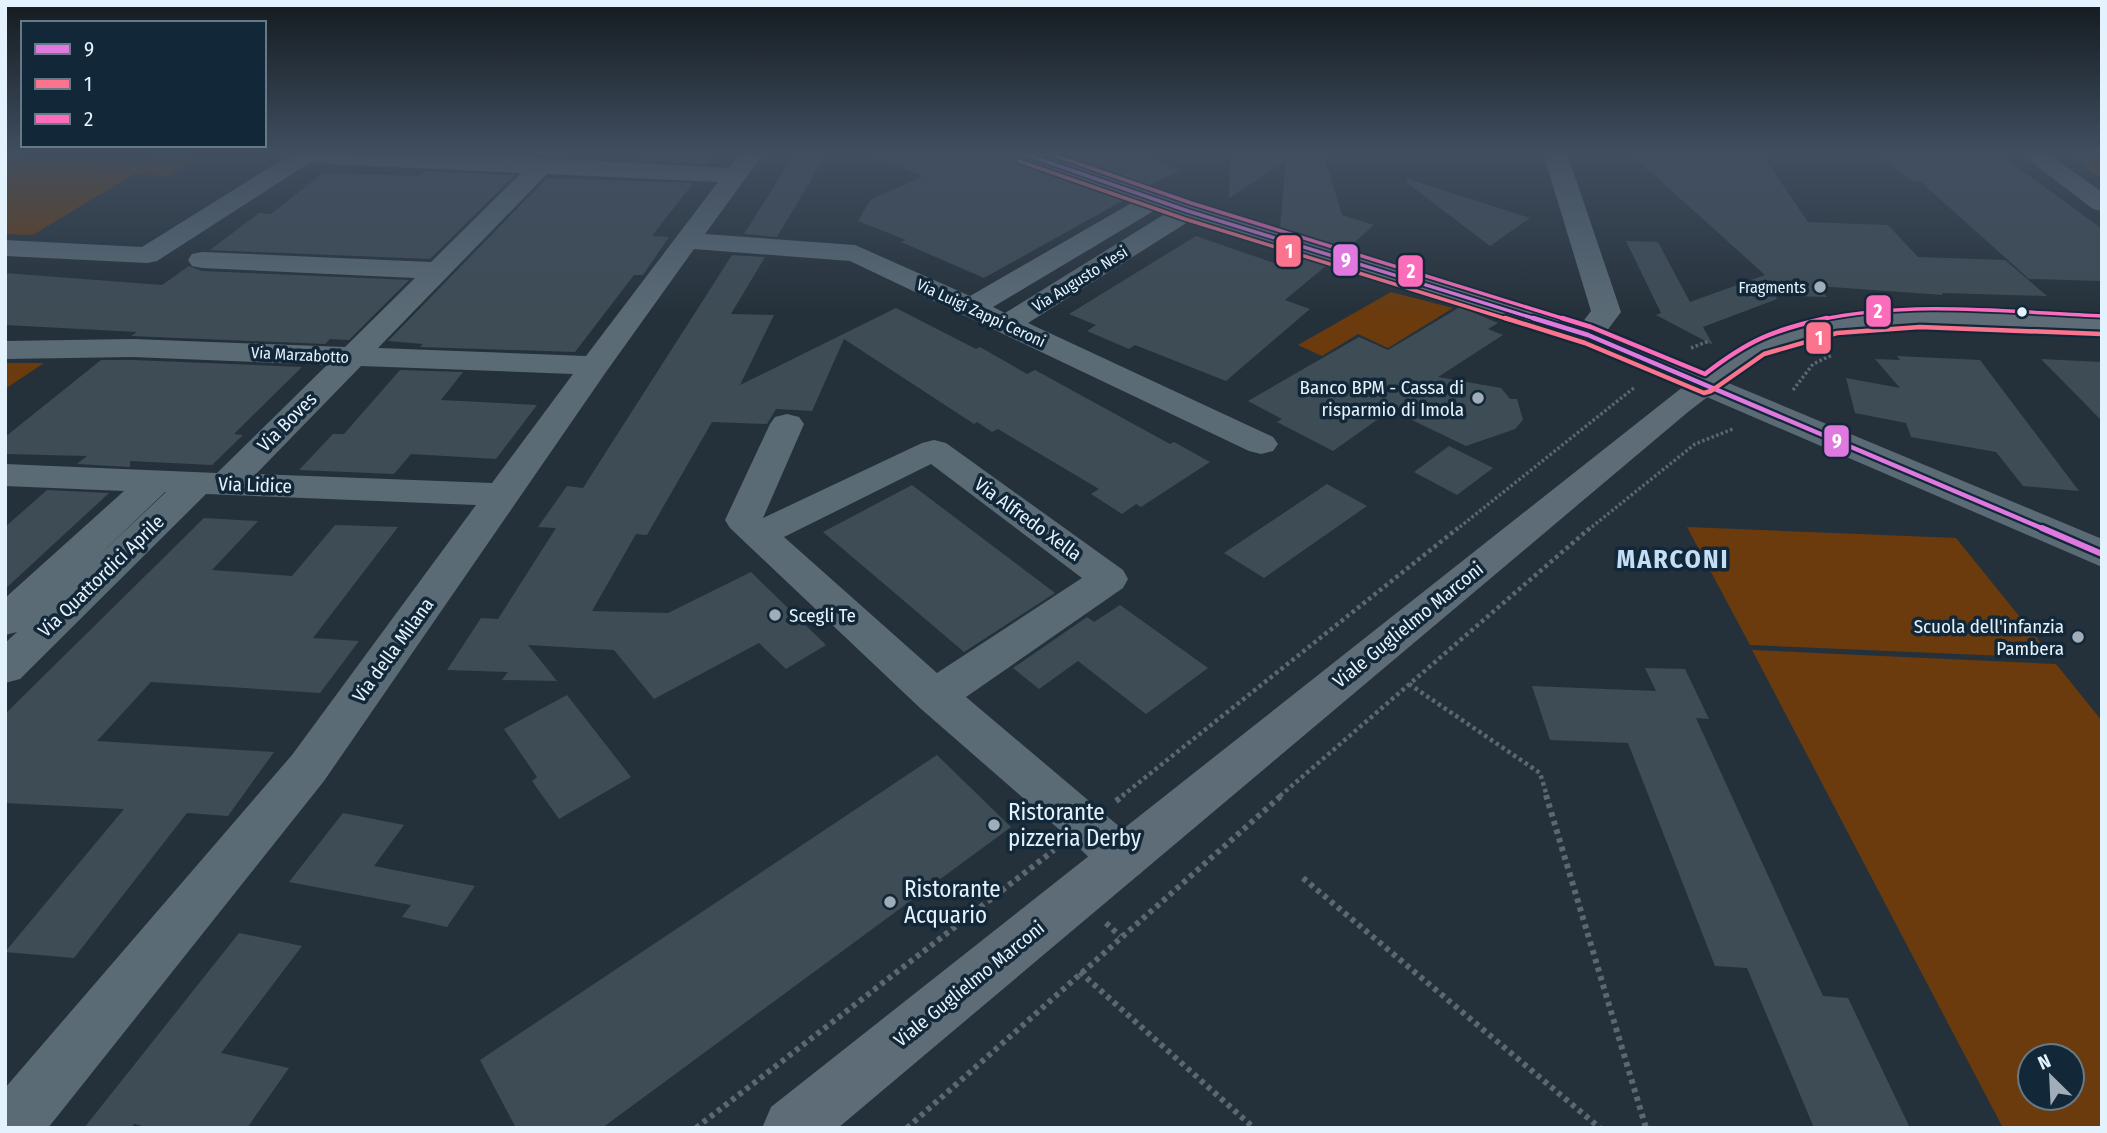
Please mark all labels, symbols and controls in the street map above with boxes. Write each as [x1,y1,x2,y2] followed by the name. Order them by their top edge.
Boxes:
[21,21,266,147] legend
[84,36,94,62] text: 9
[84,71,92,97] text: 1
[84,106,93,132] text: 2
[1275,234,1302,268] line badge: 1
[1285,240,1293,263] text: 1
[1029,242,1131,316] street label: Via Augusto Nesi
[1332,243,1359,277] line badge: 9
[1341,249,1351,272] text: 9
[1397,254,1424,288] line badge: 2
[1406,260,1416,283] text: 2
[914,275,1048,351] street label: Via Luigi Zappi Ceroni
[1739,278,1806,297] place label: Fragments
[1812,279,1828,295] marker: Fragments
[1865,294,1892,328] line badge: 2
[1873,300,1883,323] text: 2
[2015,305,2029,319] unlabelled marker
[1805,321,1832,355] line badge: 1
[1815,327,1823,350] text: 1
[251,343,349,367] street label: Via Marzabotto
[1300,376,1464,421] place label: Banco BPM - Cassa di risparmio di Imola
[253,388,321,456] street label: Via Boves
[1470,390,1486,406] marker: Banco BPM - Cassa di risparmio di Imola
[1823,424,1850,458] line badge: 9
[1832,430,1842,453] text: 9
[218,472,292,498] street label: Via Lidice
[970,472,1086,566] street label: Via Alfredo Xella
[33,510,169,642] street label: Via Quattordici Aprile
[1616,544,1730,575] district label: MARCONI
[1328,557,1488,693] street label: Viale Guglielmo Marconi
[347,593,439,707] street label: Via della Milana
[789,604,856,627] place label: Scegli Te
[767,607,783,623] marker: Scegli Te
[1914,615,2064,660] place label: Scuola dell'infanzia Pambera
[2070,629,2086,645] marker: Scuola dell'infanzia Pambera
[1008,798,1142,852] place label: Ristorante pizzeria Derby
[986,817,1002,833] marker: Ristorante pizzeria Derby
[904,875,1001,929] place label: Ristorante Acquario
[882,894,898,910] marker: Ristorante Acquario
[889,916,1049,1052] street label: Viale Guglielmo Marconi
[2016,1042,2086,1112] north arrow
[2034,1049,2054,1075] text: N

